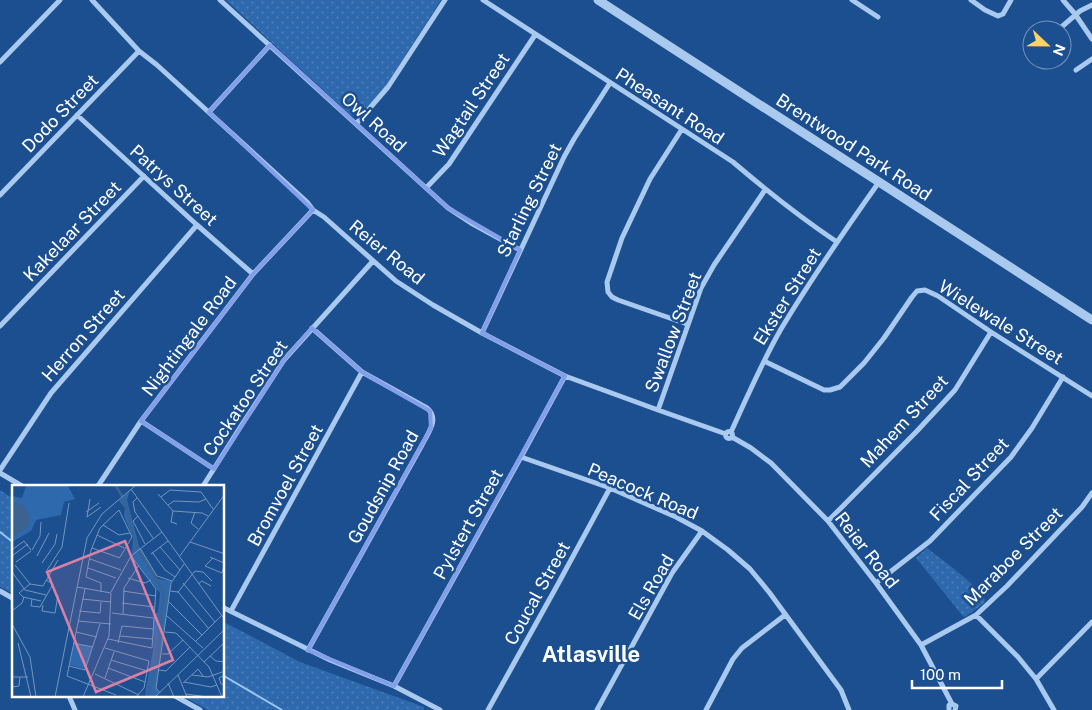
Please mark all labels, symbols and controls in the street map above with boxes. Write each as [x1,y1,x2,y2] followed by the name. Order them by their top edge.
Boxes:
[1022,20,1072,70] north arrow
[1050,42,1069,58] text: N
[428,49,514,161] street label: Wagtail Street
[612,63,728,149] street label: Pheasant Road
[18,70,102,156] street label: Dodo Street
[337,88,411,156] street label: Owl Road
[772,89,936,205] street label: Brentwood Park Road
[126,140,222,230] street label: Patrys Street
[492,140,566,260] street label: Starling Street
[19,177,125,285] street label: Kakelaar Street
[345,215,429,289] street label: Reier Road
[749,244,825,348] street label: Ekster Street
[640,269,706,395] street label: Swallow Street
[137,272,241,400] street label: Nightingale Road
[935,275,1067,369] street label: Wielewale Street
[37,285,129,385] street label: Herron Street
[198,336,292,460] street label: Cockatoo Street
[856,370,952,472] street label: Mahem Street
[243,420,327,550] street label: Bromvoel Street
[343,427,423,547] street label: Goudsnip Road
[925,433,1013,525] street label: Fiscal Street
[585,458,701,524] street label: Peacock Road
[429,465,507,583] street label: Pylstert Street
[12,485,225,698] inset map
[959,502,1067,610] street label: Maraboe Street
[831,508,903,592] street label: Reier Road
[500,538,574,648] street label: Coucal Street
[624,550,678,624] street label: Els Road
[542,641,640,667] district label: Atlasville
[912,658,1002,690] scale bar
[920,666,961,683] text: 100 m

